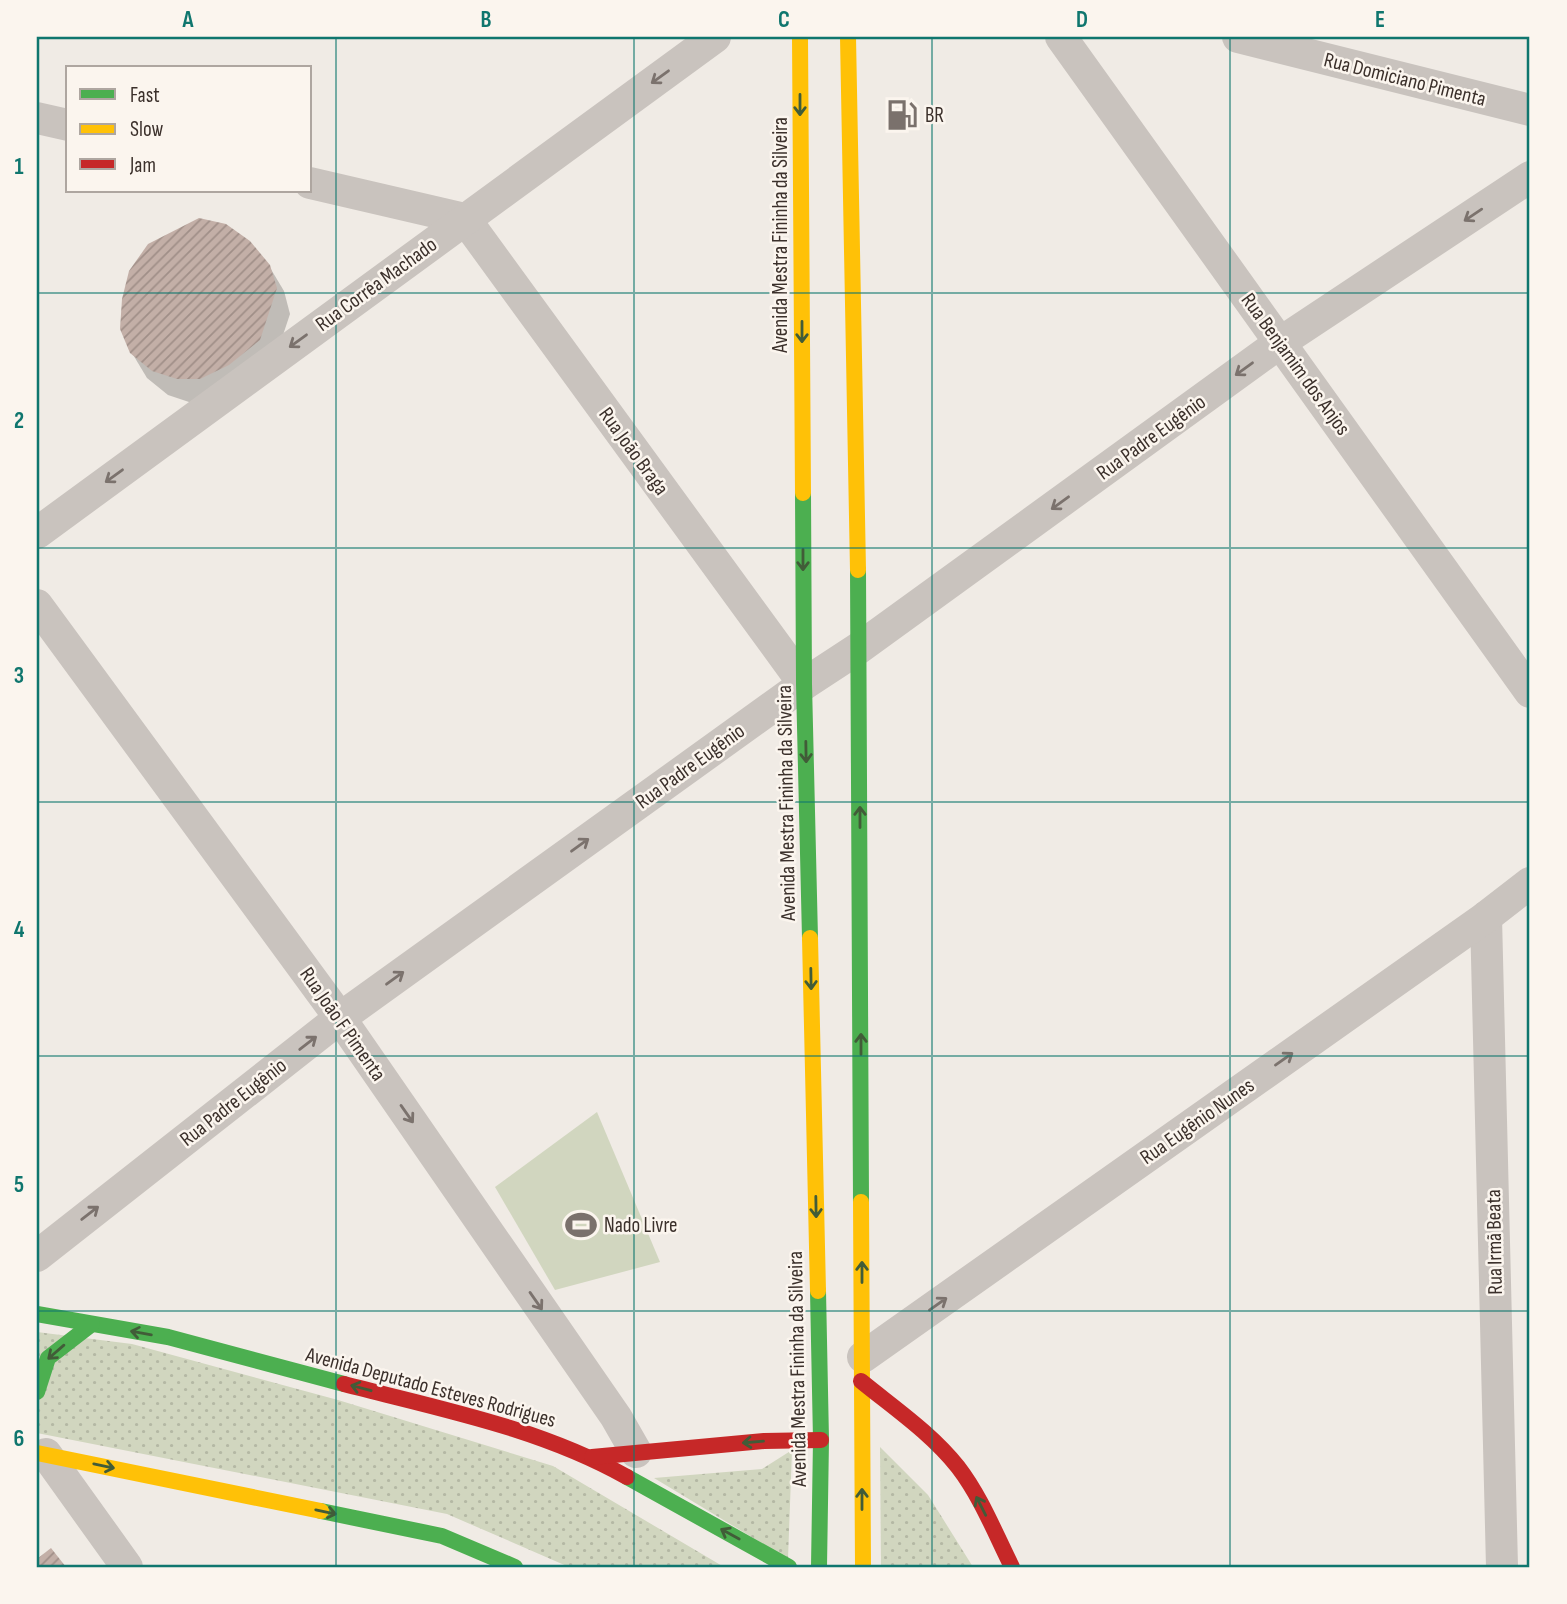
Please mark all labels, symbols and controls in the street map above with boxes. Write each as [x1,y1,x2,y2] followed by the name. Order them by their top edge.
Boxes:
[182,6,195,34] text: A
[481,6,492,34] text: B
[778,6,790,34] text: C
[1076,6,1088,34] text: D
[1375,6,1385,34] text: E
[1321,47,1488,112] street label: Rua Domiciano Pimenta
[66,66,312,192] legend
[651,70,670,84] one-way arrow
[130,83,160,108] text: Fast
[793,93,807,116] one-way arrow
[885,98,919,132] fuel station icon: BR
[925,103,944,128] place label: BR
[130,117,164,142] text: Slow
[768,117,793,354] street label: Avenida Mestra Fininha da Silveira
[14,153,24,181] text: 1
[129,153,156,178] text: Jam
[1464,208,1484,222] one-way arrow
[311,232,442,337] street label: Rua Corrêa Machado
[1236,288,1356,440] street label: Rua Benjamim dos Anjos
[795,321,809,344] one-way arrow
[289,334,308,349] one-way arrow
[1235,362,1254,376] one-way arrow
[1092,389,1211,485] street label: Rua Padre Eugênio
[593,403,674,500] street label: Rua João Braga
[14,407,24,435] text: 2
[105,468,124,483] one-way arrow
[1051,496,1070,510] one-way arrow
[796,548,810,571] one-way arrow
[14,662,24,690] text: 3
[772,685,801,922] street label: Avenida Mestra Fininha da Silveira
[631,718,750,814] street label: Rua Padre Eugênio
[799,740,812,763] one-way arrow
[853,805,867,828] one-way arrow
[570,838,589,852] one-way arrow
[14,916,25,944] text: 4
[294,963,391,1086] street label: Rua João F Pimenta
[804,967,818,990] one-way arrow
[385,971,404,985] one-way arrow
[854,1033,868,1056] one-way arrow
[298,1035,317,1050] one-way arrow
[1274,1052,1293,1066] one-way arrow
[175,1053,292,1152] street label: Rua Padre Eugênio
[1135,1073,1259,1170] street label: Rua Eugênio Nunes
[400,1104,414,1123] one-way arrow
[14,1171,24,1199] text: 5
[1481,1189,1508,1295] street label: Rua Irmã Beata
[809,1195,823,1218] one-way arrow
[81,1206,99,1221] one-way arrow
[564,1208,598,1242] sports icon: Nado Livre
[604,1213,678,1238] place label: Nado Livre
[783,1251,812,1488] street label: Avenida Mestra Fininha da Silveira
[855,1260,869,1283] one-way arrow
[529,1291,543,1310] one-way arrow
[928,1297,947,1311] one-way arrow
[130,1326,153,1339] one-way arrow
[302,1342,559,1433] street label: Avenida Deputado Esteves Rodrigues
[47,1344,65,1360] one-way arrow
[350,1381,373,1394] one-way arrow
[14,1425,24,1453] text: 6
[742,1436,765,1449] one-way arrow
[92,1460,115,1474] one-way arrow
[855,1488,869,1511] one-way arrow
[974,1497,988,1517] one-way arrow
[314,1506,337,1520] one-way arrow
[720,1527,741,1540] one-way arrow

